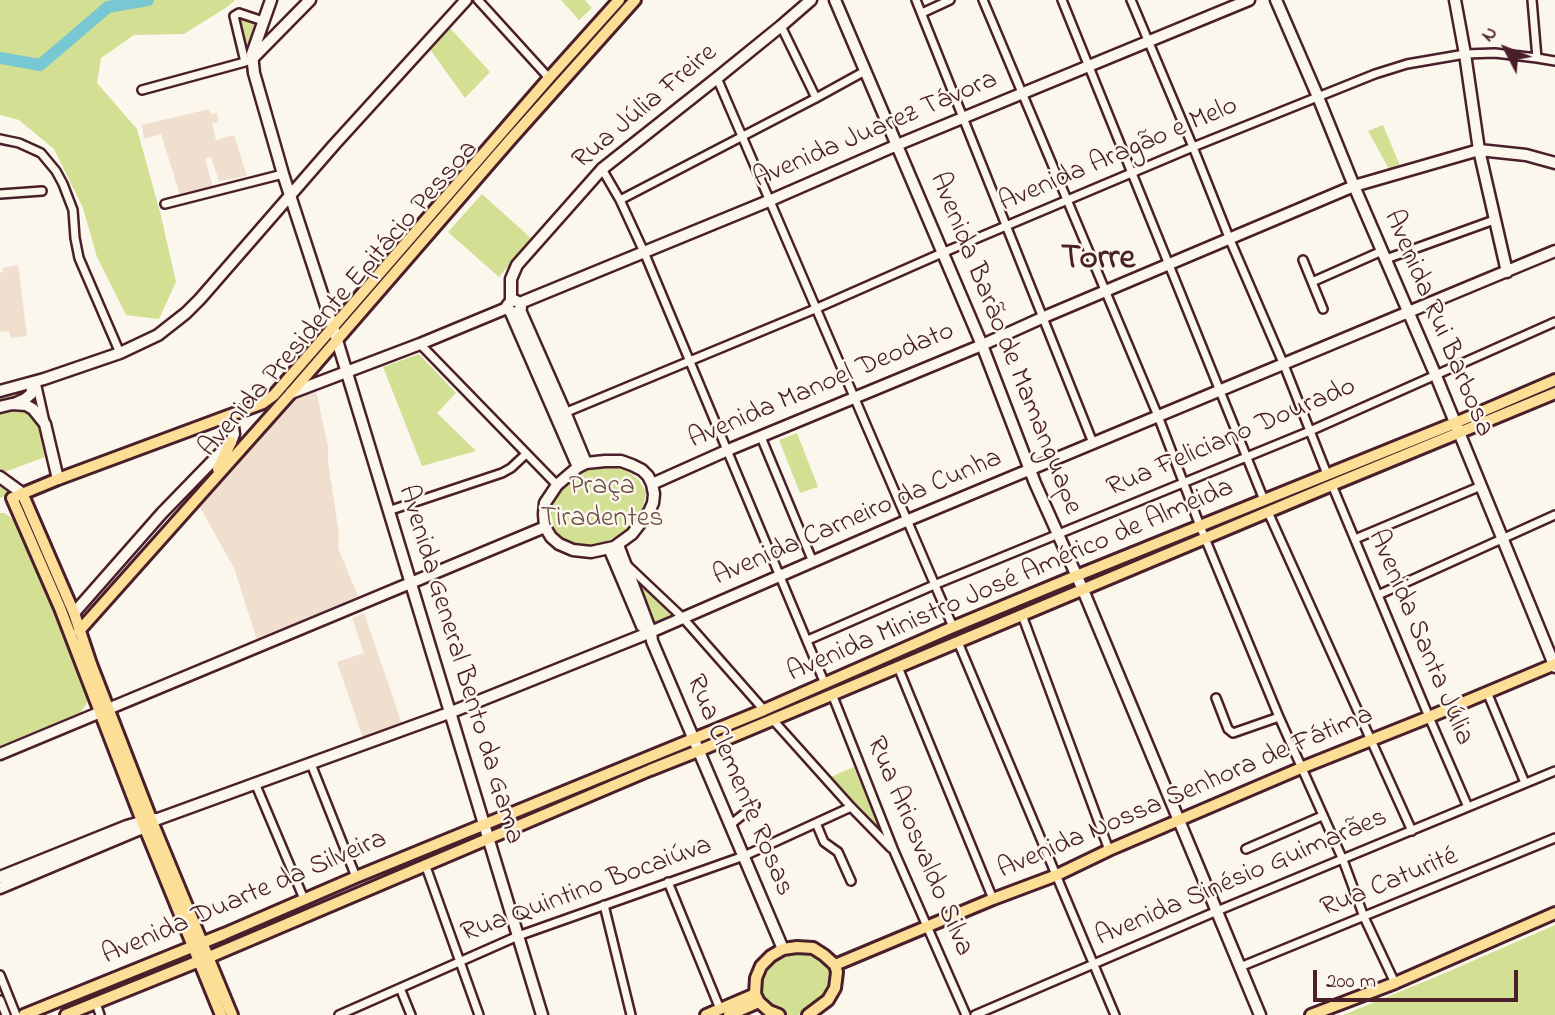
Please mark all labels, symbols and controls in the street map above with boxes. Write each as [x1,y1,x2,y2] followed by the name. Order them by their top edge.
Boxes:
[1471,14,1541,84] north arrow
[1476,21,1504,48] text: N
[567,38,725,178] street label: Rua Júlia Freire
[749,64,1003,198] street label: Avenida Juarez Távora
[995,91,1243,221] street label: Avenida Aragão e Melo
[193,135,487,465] street label: Avenida Presidente Epitácio Pessoa
[920,168,1088,520] street label: Avenida Barão de Mamanguape
[1374,206,1500,442] street label: Avenida Rui Barbosa
[1061,240,1135,282] district label: Torre
[684,316,960,458] street label: Avenida Manoel Deodato
[1103,371,1361,507] street label: Rua Feliciano Dourado
[709,443,1007,595] street label: Avenida Carneiro da Cunha
[540,471,664,537] park label: Praça Tiradentes
[783,472,1239,692] street label: Avenida Ministro José Américo de Almeida
[388,481,530,849] street label: Avenida General Bento da Gama
[1358,525,1480,751] street label: Avenida Santa Júlia
[676,670,800,902] street label: Rua Clemente Rosas
[993,700,1379,888] street label: Avenida Nossa Senhora de Fátima
[857,732,979,962] street label: Rua Ariosvaldo Silva
[1091,802,1393,956] street label: Avenida Sinésio Guimarães
[98,824,392,974] street label: Avenida Duarte da Silveira
[457,830,717,952] street label: Rua Quintino Bocaiúva
[1316,841,1464,927] street label: Rua Caturité
[1317,956,1522,1000] scale bar
[1326,967,1376,997] text: 200 m

